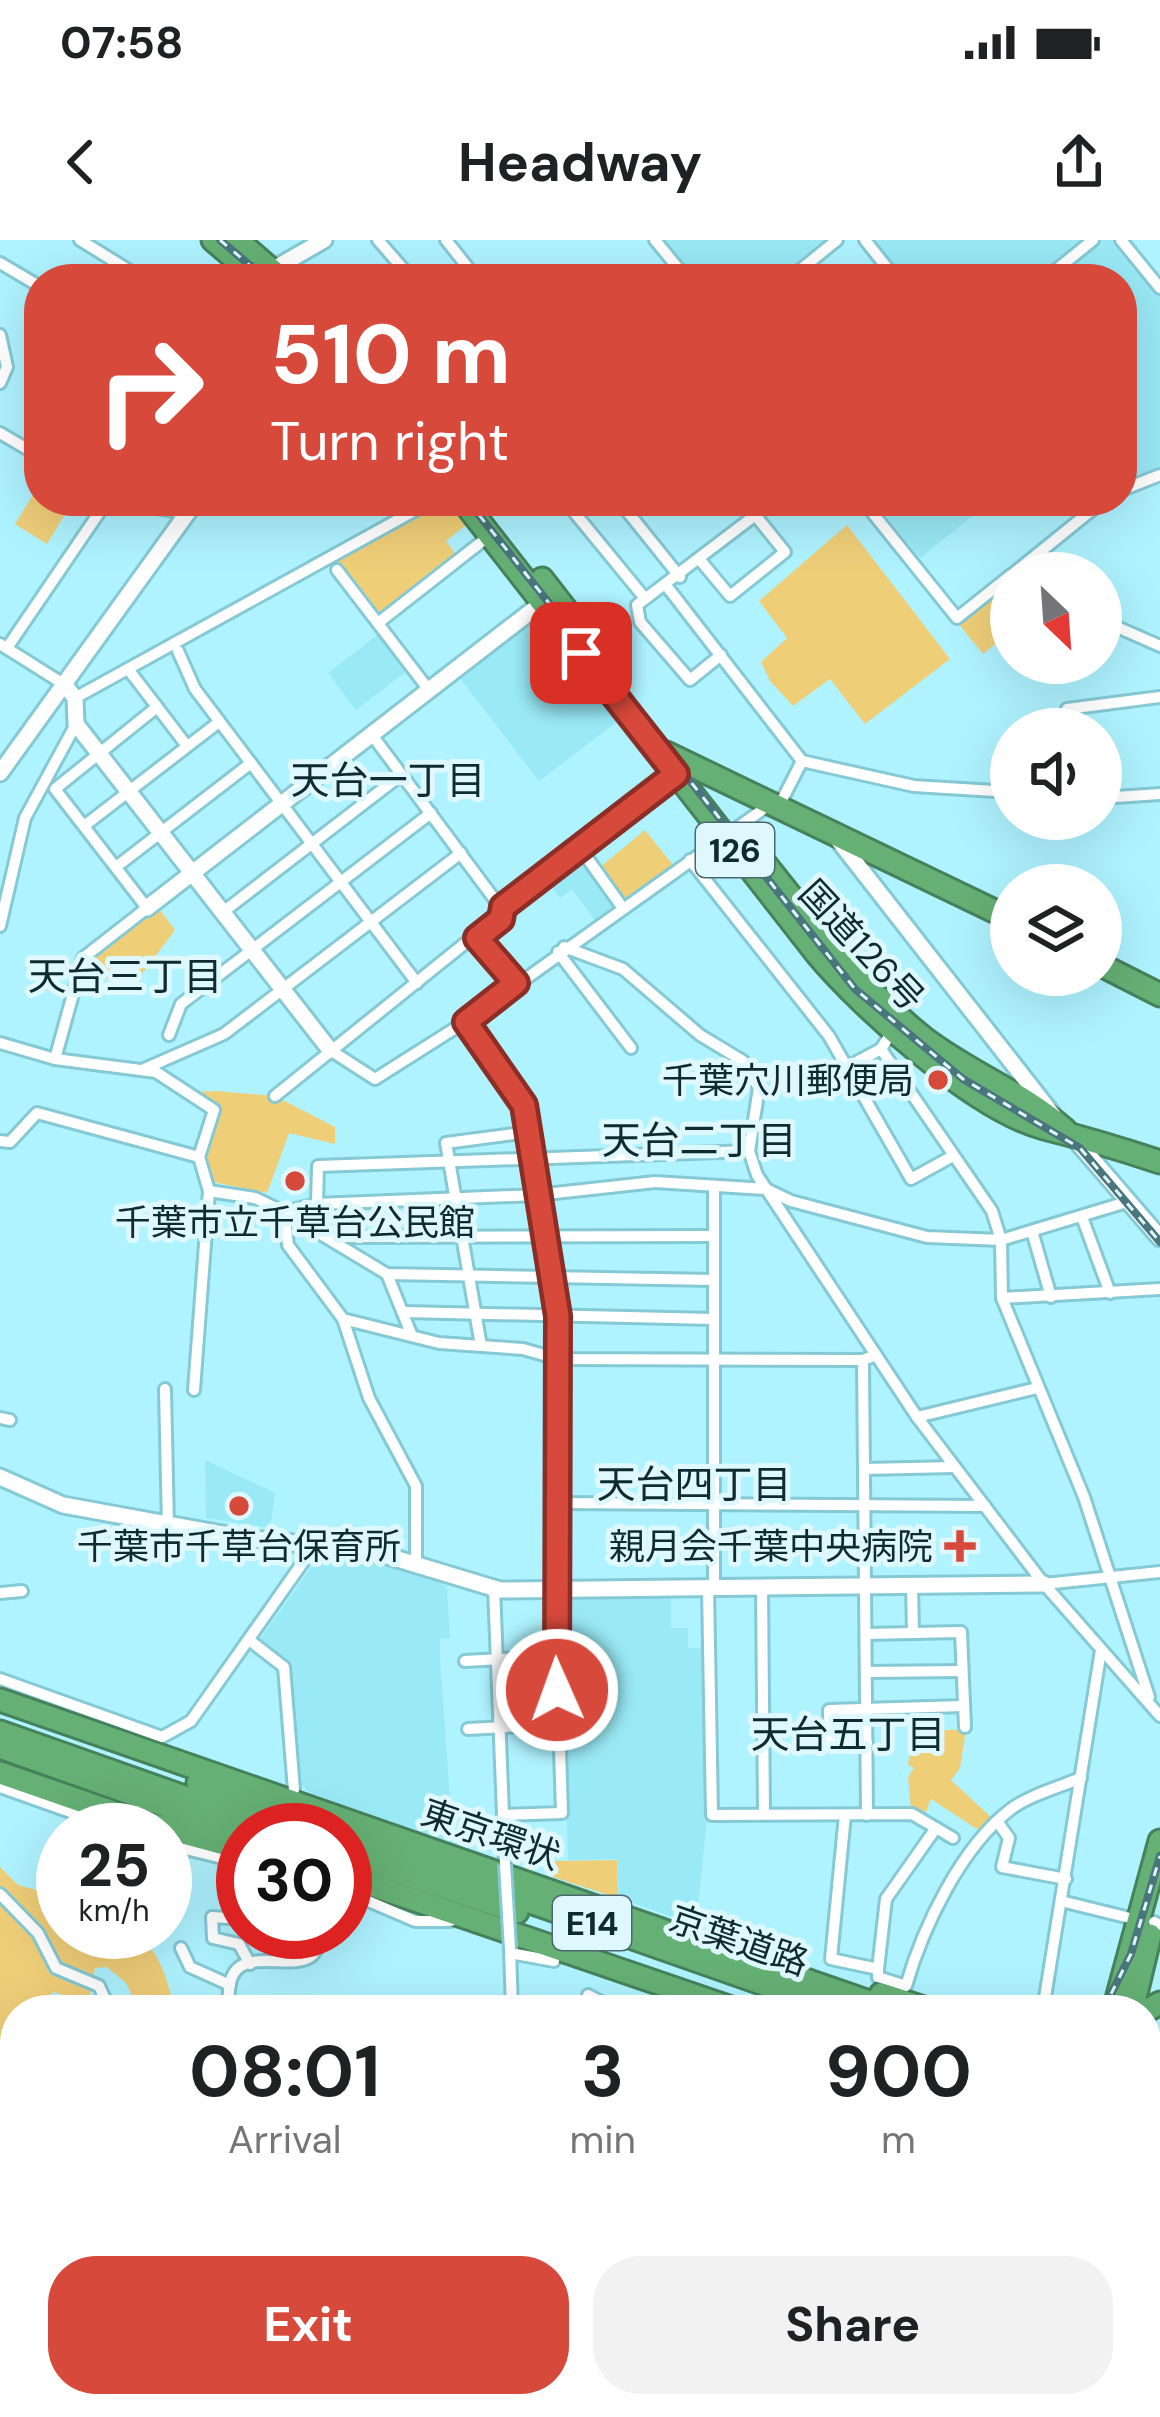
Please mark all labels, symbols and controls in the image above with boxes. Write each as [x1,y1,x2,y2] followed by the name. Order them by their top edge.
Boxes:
[60,13,184,72] text: 07:58
[458,127,702,198] text: Headway
[48,129,114,195] icon: back
[1046,129,1112,195] icon: share
[270,300,511,409] text: 510 m
[72,312,228,468] icon: right
[270,406,509,477] text: Turn right
[990,552,1122,684] north arrow
[990,552,1122,996] map controls
[530,602,632,704] pin
[548,620,614,686] icon: arrive
[990,708,1122,840] button: sound
[290,755,486,806] district label: 天台一丁目
[696,823,774,877] road number: 126
[990,864,1122,996] button: layers
[789,870,934,1021] street label: 国道126号
[27,951,223,1002] district label: 天台三丁目
[662,1057,914,1104] place label: 千葉穴川郵便局
[925,1067,951,1093] marker: 千葉穴川郵便局
[601,1115,797,1166] district label: 天台二丁目
[282,1168,308,1194] marker: 千葉市立千草台公民館
[115,1199,475,1246] place label: 千葉市立千草台公民館
[596,1459,792,1510] district label: 天台四丁目
[226,1493,252,1519] marker: 千葉市千草台保育所
[77,1523,401,1570] place label: 千葉市千草台保育所
[609,1523,933,1570] place label: 親月会千葉中央病院
[944,1530,976,1562] marker: 親月会千葉中央病院
[494,1627,620,1753] position arrow
[750,1709,946,1760] district label: 天台五丁目
[415,1789,567,1880] street label: 東京環状
[216,1803,372,1959] speed limit sign: 30
[78,1826,150,1905] text: 25
[79,1891,149,1930] text: km/h
[663,1895,815,1986] street label: 京葉道路
[553,1896,631,1950] road number: E14
[189,2025,380,2118] text: 08:01
[581,2025,624,2118] text: 3
[825,2025,972,2118] text: 900
[228,2114,342,2165] text: Arrival
[569,2114,636,2165] text: min
[881,2114,916,2165] text: m
[48,2256,569,2394] button: Exit
[593,2256,1113,2394] button: Share

